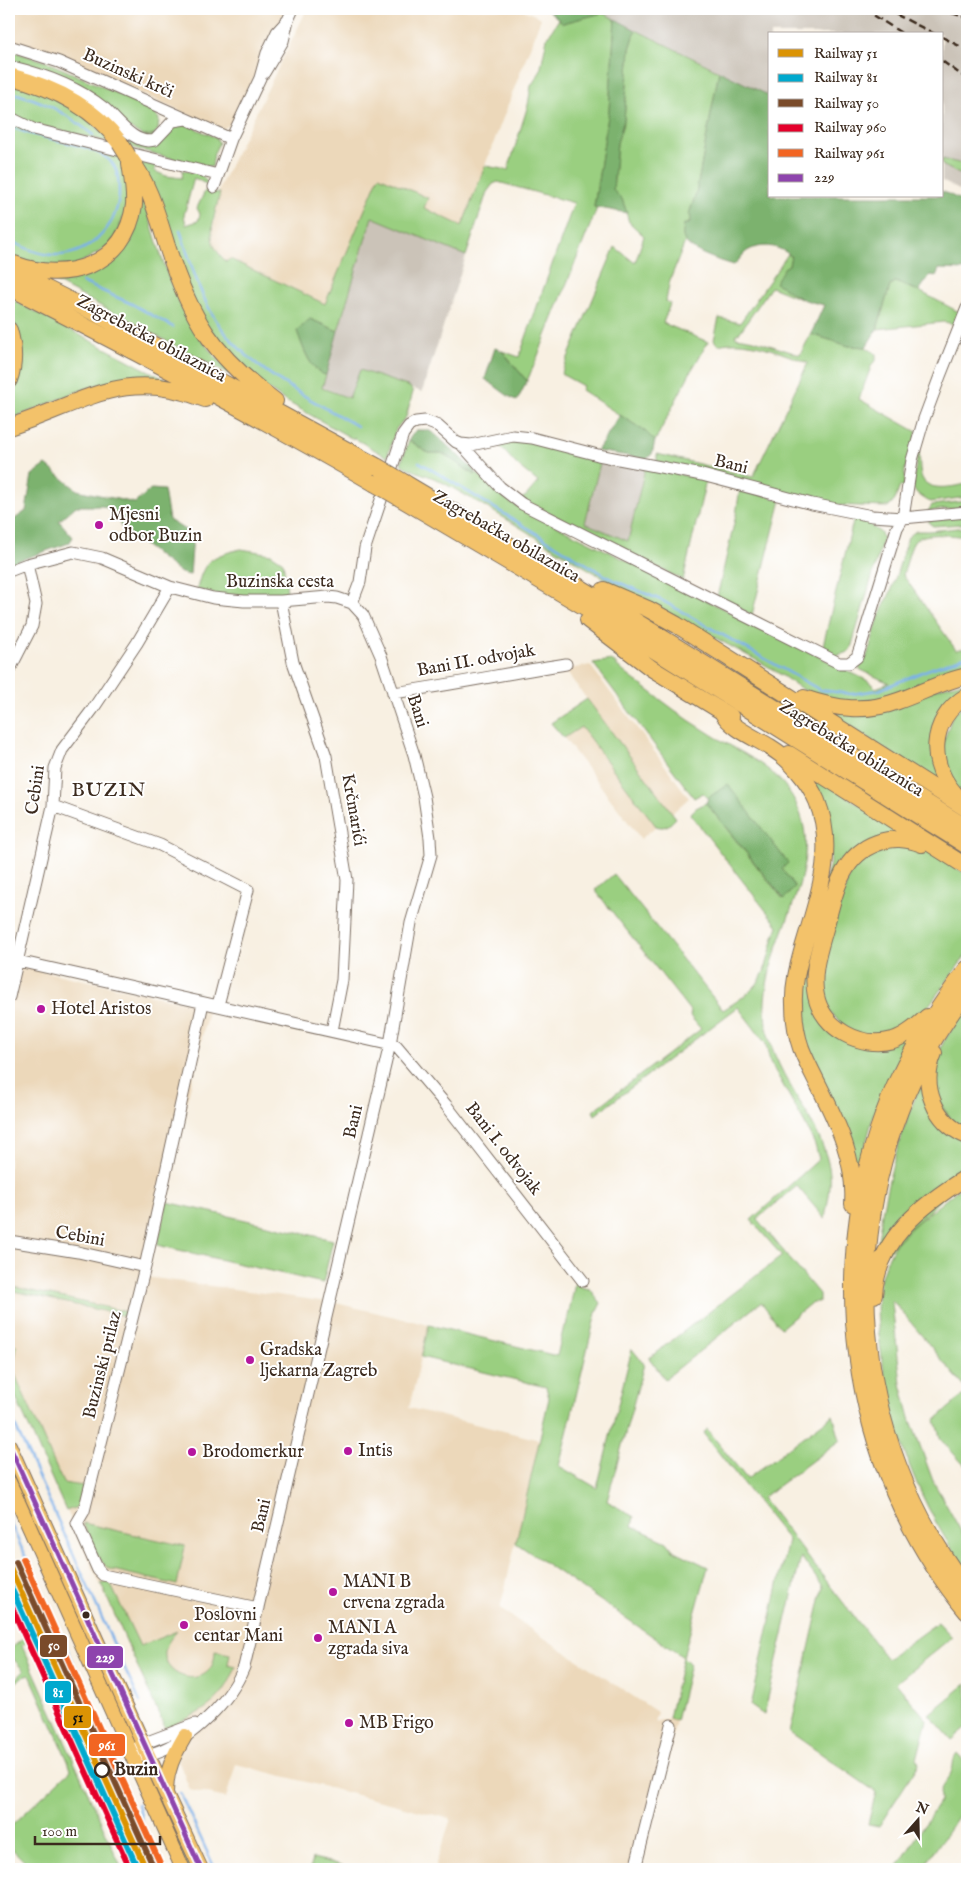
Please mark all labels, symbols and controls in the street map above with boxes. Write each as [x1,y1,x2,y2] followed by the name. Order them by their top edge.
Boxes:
[768,32,944,198] legend
[79,44,177,104] street label: Buzinski krči
[814,44,878,63] text: Railway 51
[814,68,878,87] text: Railway 81
[814,94,879,113] text: Railway 50
[814,118,887,137] text: Railway 960
[814,144,885,163] text: Railway 961
[814,168,835,187] text: 229
[72,290,230,388] street label: Zagrebačka obilaznica
[712,450,750,480] street label: Bani
[428,485,584,589] street label: Zagrebačka obilaznica
[109,504,203,548] place label: Mjesni odbor Buzin
[93,519,105,531] marker: Mjesni odbor Buzin
[226,571,334,594] street label: Buzinska cesta
[415,639,537,683] street label: Bani II. odvojak
[401,691,433,731] street label: Bani
[774,695,928,803] street label: Zagrebačka obilaznica
[21,764,51,816] street label: Cebini
[335,772,371,848] street label: Krčmarići
[72,778,146,803] district label: BUZIN
[51,998,151,1021] place label: Hotel Aristos
[35,1003,47,1015] marker: Hotel Aristos
[459,1098,547,1200] street label: Bani I. odvojak
[339,1103,369,1141] street label: Bani
[53,1221,107,1253] street label: Cebini
[78,1308,128,1422] street label: Buzinski prilaz
[260,1339,378,1383] place label: Gradska ljekarna Zagreb
[244,1354,256,1366] marker: Gradska ljekarna Zagreb
[358,1440,393,1463] place label: Intis
[202,1441,304,1464] place label: Brodomerkur
[342,1445,354,1457] marker: Intis
[186,1446,198,1458] marker: Brodomerkur
[247,1497,277,1535] street label: Bani
[343,1571,445,1615] place label: MANI B crvena zgrada
[327,1586,339,1598] marker: MANI B crvena zgrada
[194,1604,283,1648] place label: Poslovni centar Mani
[81,1610,91,1620] unlabelled marker
[328,1617,409,1661] place label: MANI A zgrada siva
[178,1619,190,1631] marker: Poslovni centar Mani
[312,1632,324,1644] marker: MANI A zgrada siva
[39,1634,68,1658] line badge: 50
[48,1637,60,1655] text: 50
[86,1645,124,1669] line badge: 229
[95,1649,115,1667] text: 229
[44,1680,72,1704] line badge: 81
[53,1684,63,1702] text: 81
[63,1705,92,1729] line badge: 51
[73,1709,83,1727] text: 51
[359,1712,434,1735] place label: MB Frigo
[343,1717,355,1729] marker: MB Frigo
[88,1733,126,1757] line badge: 961
[97,1737,116,1755] text: 961
[114,1759,158,1782] place label: Buzin
[94,1762,110,1778] marker: Buzin
[894,1796,944,1846] north arrow
[912,1798,931,1819] text: N
[35,1813,160,1845] scale bar
[42,1822,78,1841] text: 100 m

